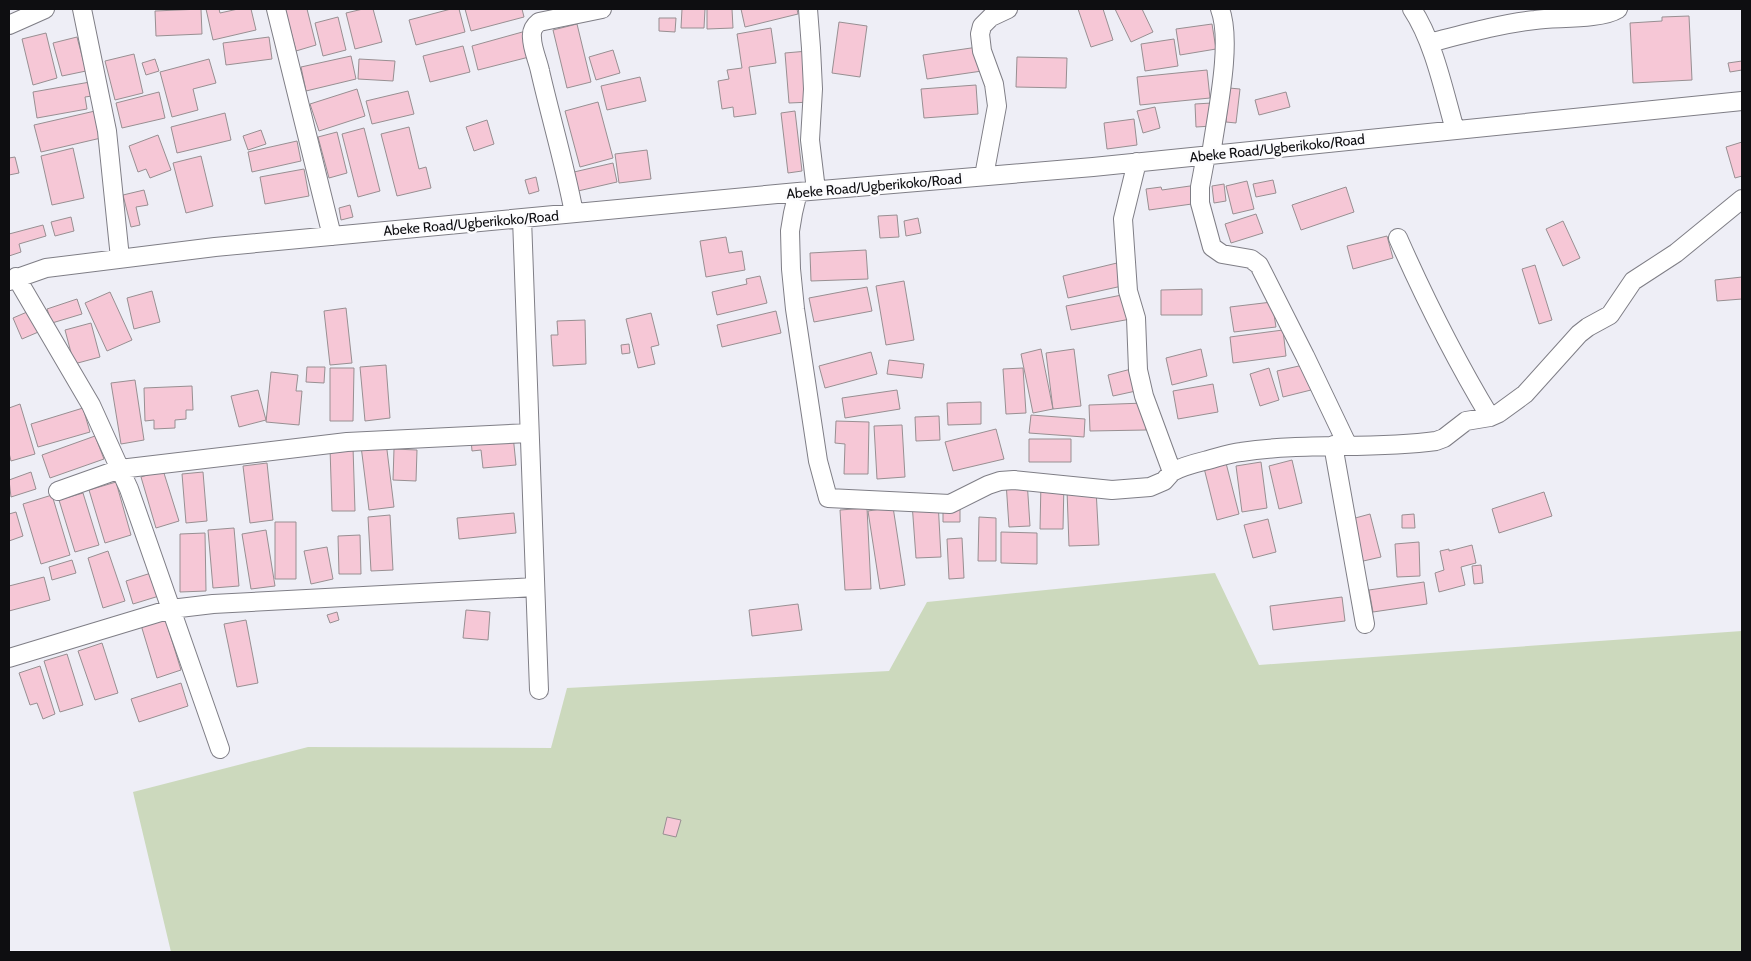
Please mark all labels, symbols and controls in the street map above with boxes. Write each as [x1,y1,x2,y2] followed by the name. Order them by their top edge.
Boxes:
[1188,130,1366,166] street label: Abeke Road/Ugberikoko/Road
[785,169,963,203] street label: Abeke Road/Ugberikoko/Road
[382,206,560,240] street label: Abeke Road/Ugberikoko/Road

